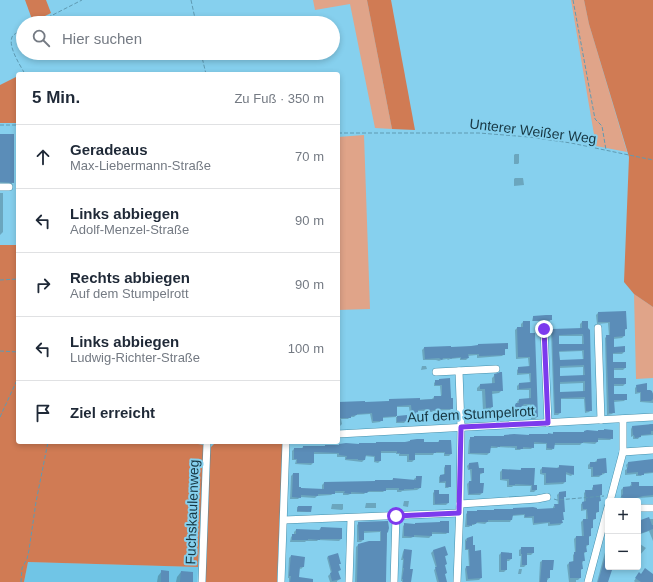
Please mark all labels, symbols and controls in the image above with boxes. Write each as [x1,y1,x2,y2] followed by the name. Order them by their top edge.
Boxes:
[16,16,340,60] search box
[30,27,52,49] icon: search
[62,30,142,47] text: Hier suchen
[32,88,80,107] text: 5 Min.
[234,91,324,106] text: Zu Fuß · 350 m
[469,115,597,147] street label: Unterer Weißer Weg
[70,141,148,158] text: Geradeaus
[32,146,54,168] icon: ahead
[295,149,324,164] text: 70 m
[70,158,211,173] text: Max-Liebermann-Straße
[70,205,179,222] text: Links abbiegen
[32,210,54,232] icon: left
[295,213,324,228] text: 90 m
[70,222,189,237] text: Adolf-Menzel-Straße
[70,269,190,286] text: Rechts abbiegen
[32,274,54,296] icon: right
[295,277,324,292] text: 90 m
[70,286,189,301] text: Auf dem Stumpelrott
[535,320,553,338] route end
[70,333,179,350] text: Links abbiegen
[32,338,54,360] icon: left
[288,341,324,356] text: 100 m
[70,350,200,365] text: Ludwig-Richter-Straße
[32,402,54,424] icon: arrive
[407,403,535,425] street label: Auf dem Stumpelrott
[70,404,155,421] text: Ziel erreicht
[182,459,202,565] street label: Fuchskaulenweg
[605,498,641,570] map controls
[605,498,641,534] button: +
[387,507,405,525] route start
[605,534,641,570] button: −

